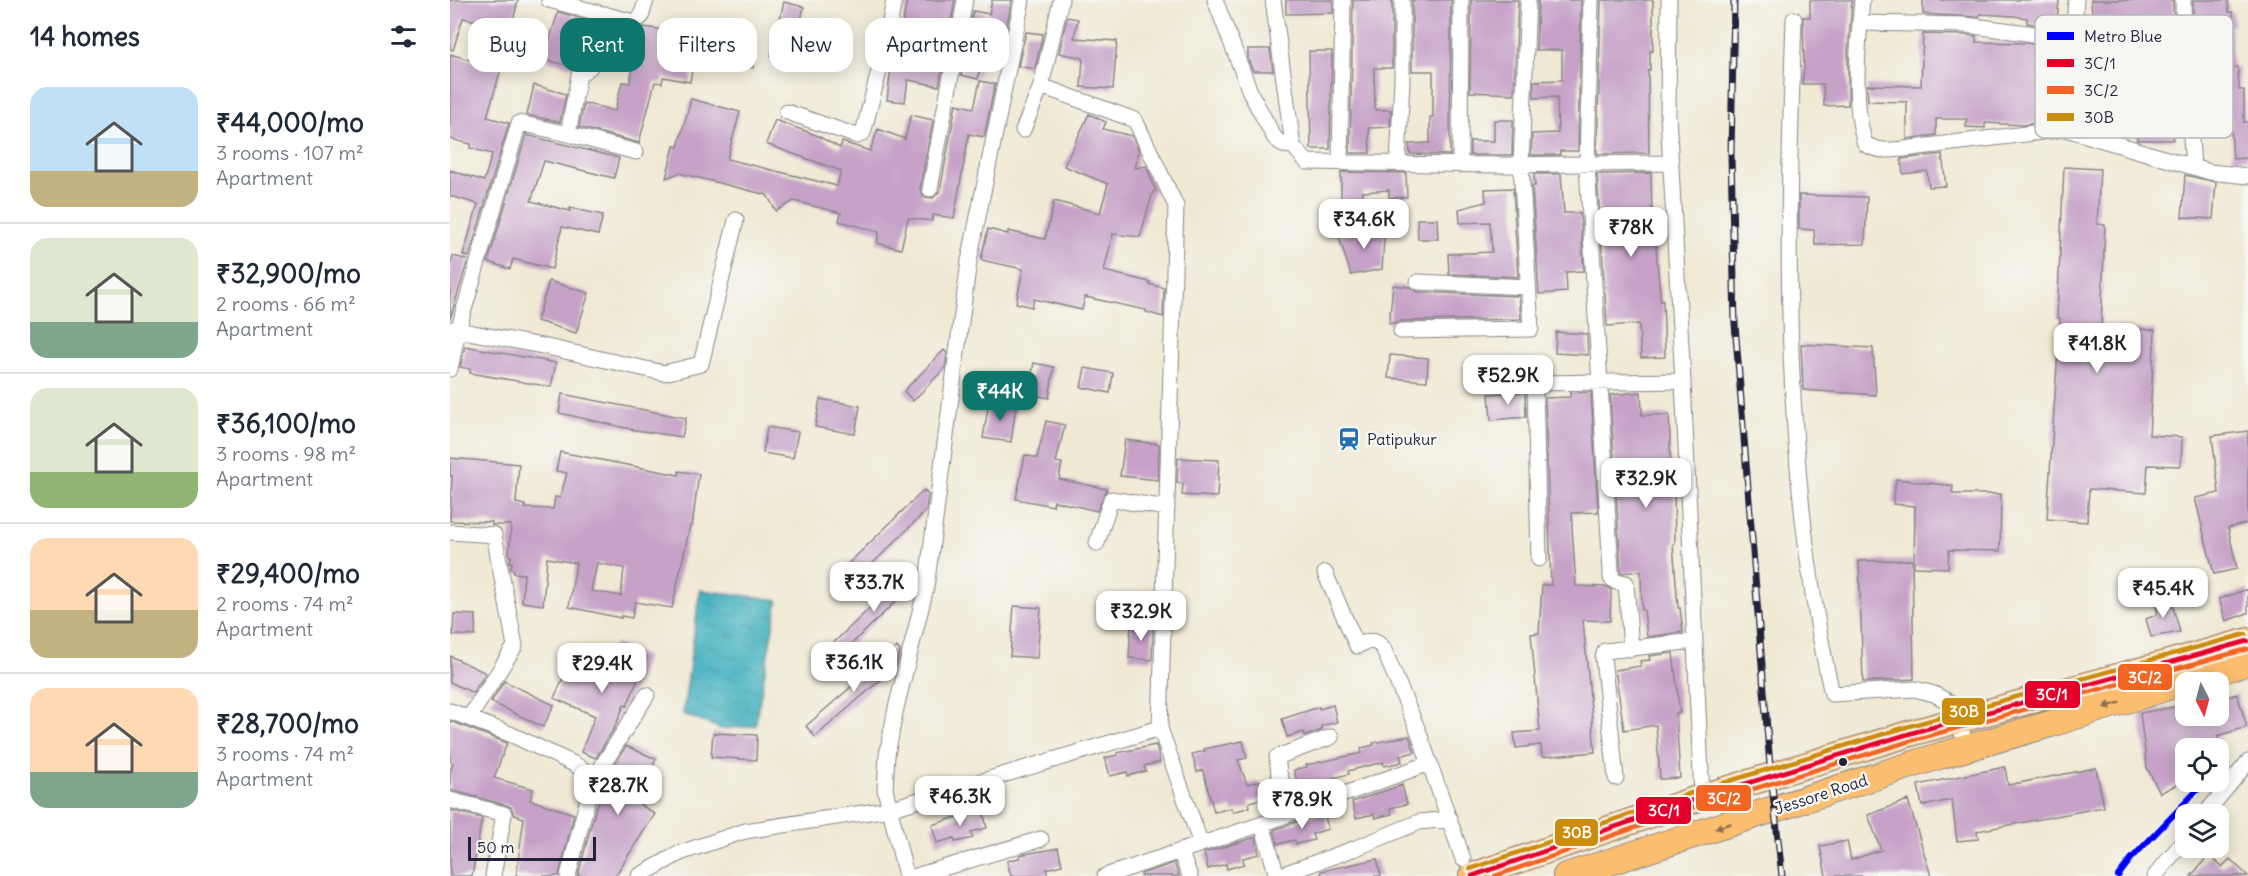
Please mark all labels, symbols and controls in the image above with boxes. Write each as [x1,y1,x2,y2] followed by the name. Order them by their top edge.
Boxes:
[2035,15,2233,138] legend
[468,18,548,72] chip: Buy
[560,18,645,72] chip: Rent
[657,18,757,72] chip: Filters
[769,18,853,72] chip: New
[865,18,1009,72] chip: Apartment
[30,20,140,53] text: 14 homes
[387,20,420,53] icon: filters
[2084,26,2162,46] text: Metro Blue
[2084,53,2116,73] text: 3C/1
[2084,80,2118,100] text: 3C/2
[216,106,364,139] text: ₹44,000/mo
[2084,107,2114,127] text: 30B
[78,111,150,183] icon: home
[216,140,364,165] text: 3 rooms · 107 m²
[216,165,313,190] text: Apartment
[1315,199,1413,250] pin: ₹34.6K
[1333,206,1395,231] text: ₹34.6K
[1595,207,1667,258] pin: ₹78K
[1608,214,1654,239] text: ₹78K
[216,257,361,290] text: ₹32,900/mo
[78,262,150,334] icon: home
[216,291,356,316] text: 2 rooms · 66 m²
[216,316,313,341] text: Apartment
[2048,323,2146,374] pin: ₹41.8K
[2068,330,2126,355] text: ₹41.8K
[1459,355,1557,406] pin: ₹52.9K
[1477,362,1539,387] text: ₹52.9K
[964,371,1036,422] pin: ₹44K
[977,378,1023,403] text: ₹44K
[216,407,356,440] text: ₹36,100/mo
[78,412,150,484] icon: home
[1336,426,1362,452] station icon: Patipukur
[1367,429,1437,449] place label: Patipukur
[216,441,356,466] text: 3 rooms · 98 m²
[1597,458,1695,509] pin: ₹32.9K
[1615,465,1677,490] text: ₹32.9K
[216,466,313,491] text: Apartment
[216,557,360,590] text: ₹29,400/mo
[78,562,150,634] icon: home
[825,562,923,613] pin: ₹33.7K
[2114,568,2212,619] pin: ₹45.4K
[844,569,904,594] text: ₹33.7K
[2132,575,2194,600] text: ₹45.4K
[216,591,353,616] text: 2 rooms · 74 m²
[1092,591,1190,642] pin: ₹32.9K
[1110,598,1172,623] text: ₹32.9K
[216,616,313,641] text: Apartment
[805,642,903,693] pin: ₹36.1K
[553,643,651,694] pin: ₹29.4K
[825,649,883,674] text: ₹36.1K
[571,650,633,675] text: ₹29.4K
[2117,663,2173,691] line badge: 3C/2
[2128,667,2162,687] text: 3C/2
[2175,672,2229,726] north arrow
[2175,672,2229,858] map controls
[2024,680,2081,709] line badge: 3C/1
[2036,684,2068,704] text: 3C/1
[1941,697,1986,726] line badge: 30B
[1949,701,1980,721] text: 30B
[2103,701,2121,710] one-way arrow
[216,707,359,740] text: ₹28,700/mo
[78,712,150,784] icon: home
[2175,738,2229,792] button: locate
[216,741,354,766] text: 3 rooms · 74 m²
[1837,756,1849,768] unlabelled marker
[569,765,667,816] pin: ₹28.7K
[216,766,313,791] text: Apartment
[1772,770,1870,818] street label: Jessore Road
[588,772,648,797] text: ₹28.7K
[911,776,1009,827] pin: ₹46.3K
[1253,779,1351,830] pin: ₹78.9K
[929,783,991,808] text: ₹46.3K
[1695,784,1752,812] line badge: 3C/2
[1272,786,1332,811] text: ₹78.9K
[1707,788,1741,808] text: 3C/2
[1635,796,1692,825] line badge: 3C/1
[1648,800,1680,820] text: 3C/1
[2175,804,2229,858] button: layers
[1554,818,1599,847] line badge: 30B
[1714,821,1732,831] one-way arrow
[1562,822,1593,842] text: 30B
[468,834,596,862] scale bar
[477,837,515,857] text: 50 m

